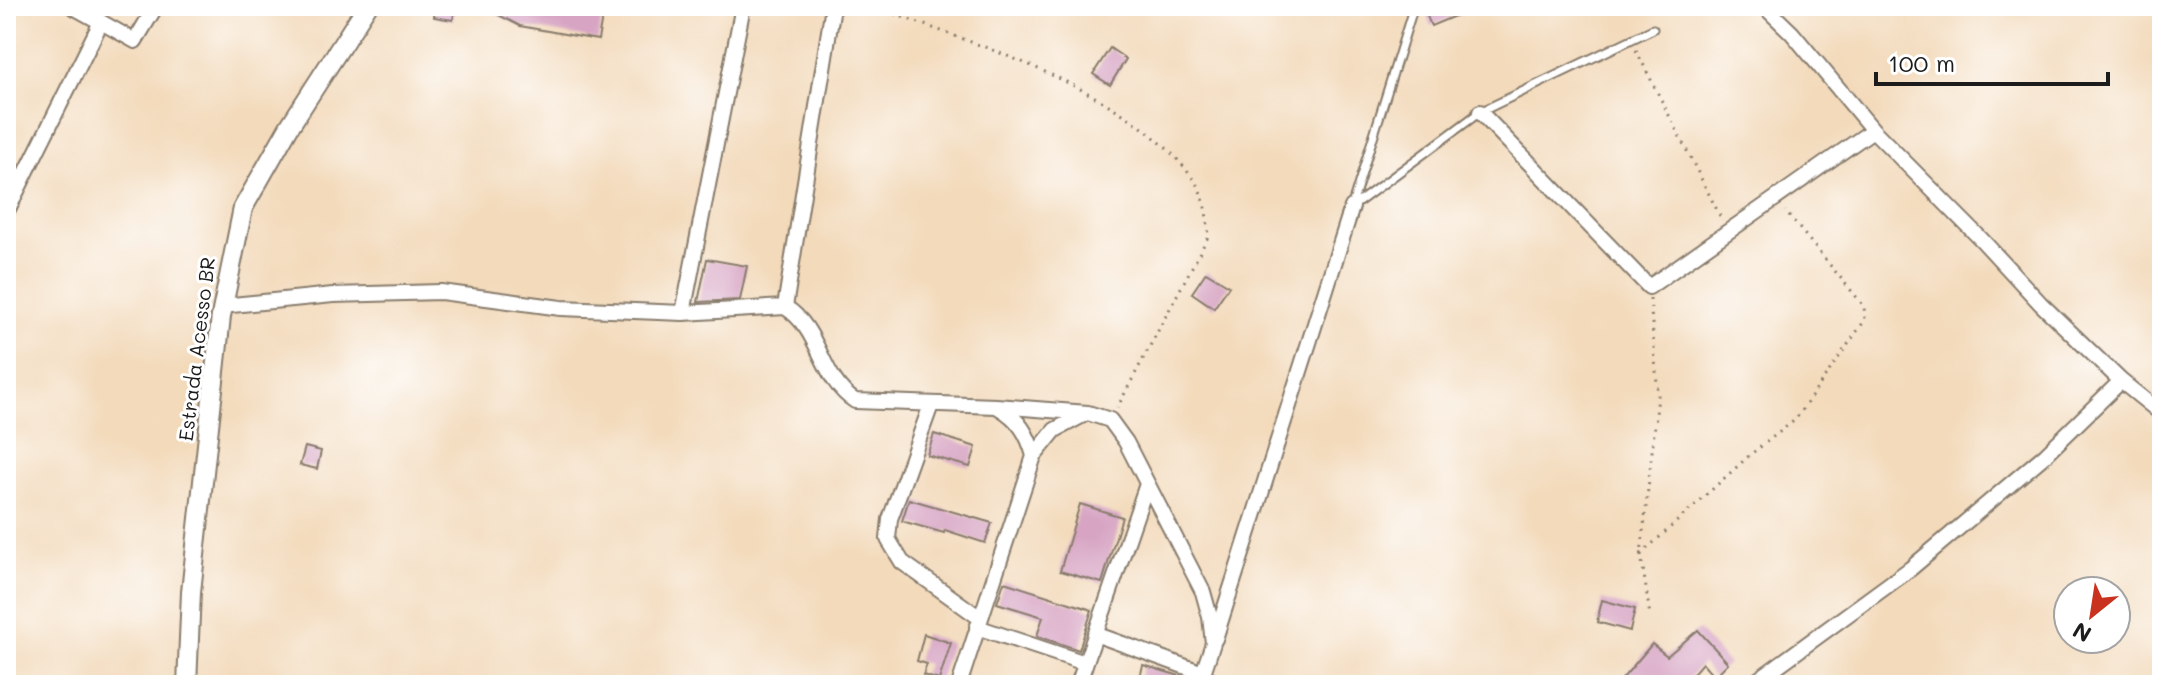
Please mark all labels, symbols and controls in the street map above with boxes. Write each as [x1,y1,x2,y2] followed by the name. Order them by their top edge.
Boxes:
[1876,36,2108,86] scale bar
[1888,47,1955,78] text: 100 m
[172,256,220,442] street label: Estrada Acesso BR
[2052,575,2132,655] north arrow
[2067,616,2096,649] text: N

